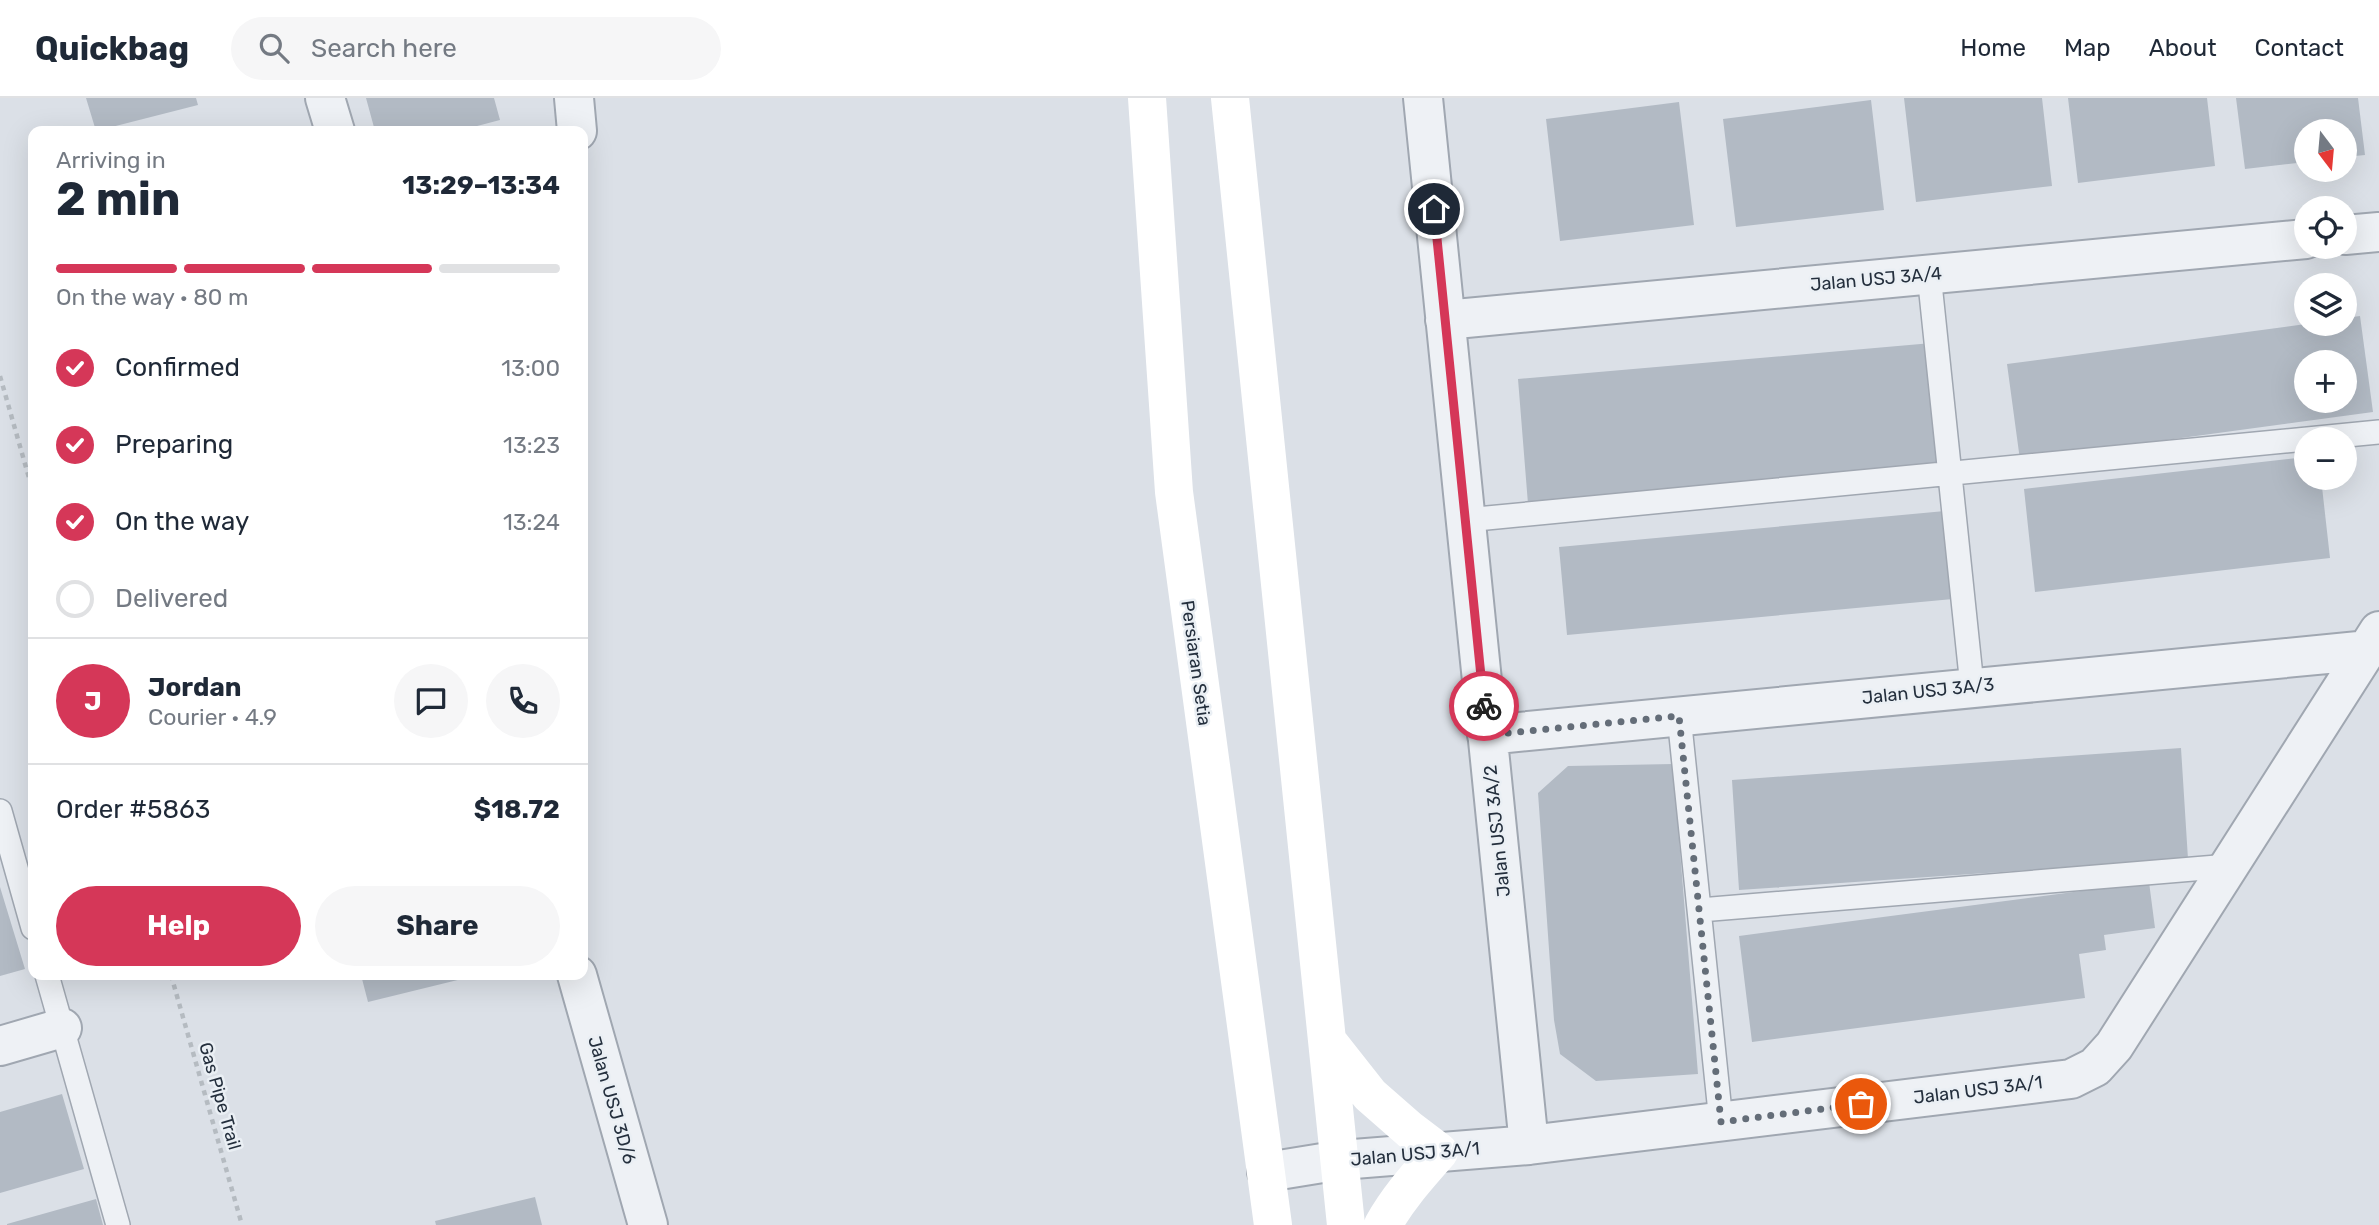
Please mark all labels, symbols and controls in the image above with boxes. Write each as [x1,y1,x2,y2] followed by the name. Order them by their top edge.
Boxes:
[231,17,721,80] search box
[35,29,189,68] text: Quickbag
[255,29,293,67] icon: search
[311,33,457,64] text: Search here
[1960,34,2026,62] text: Home
[2064,34,2111,62] text: Map
[2149,34,2217,62] text: About
[2255,34,2344,62] text: Contact
[2294,119,2357,182] north arrow
[2294,119,2357,490] map controls
[56,146,166,174] text: Arriving in
[402,170,560,201] text: 13:29–13:34
[56,172,181,227] text: 2 min
[1404,179,1464,239] pin
[1415,190,1453,228] icon: home
[2294,196,2357,259] button: locate
[1809,262,1943,296] street label: Jalan USJ 3A/4
[2294,273,2357,336] button: layers
[56,283,248,311] text: On the way · 80 m
[56,349,94,387] icon: check
[2294,350,2357,413] button: +
[115,352,240,383] text: Confirmed
[501,354,560,382] text: 13:00
[56,426,94,464] icon: check
[2294,427,2357,490] button: −
[115,429,233,460] text: Preparing
[503,431,560,459] text: 13:23
[56,503,94,541] icon: check
[115,506,249,537] text: On the way
[503,508,560,536] text: 13:24
[115,583,228,614] text: Delivered
[1176,599,1216,727] street label: Persiaran Setia
[394,664,468,738] button: chat
[486,664,560,738] button: phone
[1449,671,1519,741] courier
[148,672,241,703] text: Jordan
[1861,673,1995,709] street label: Jalan USJ 3A/3
[84,686,102,717] text: J
[1465,687,1503,725] icon: bike
[148,703,277,731] text: Courier · 4.9
[1479,764,1515,898] street label: Jalan USJ 3A/2
[56,794,210,825] text: Order #5863
[474,794,560,825] text: $18.72
[56,886,301,966] button: Help
[315,886,560,966] button: Share
[583,1034,641,1167] street label: Jalan USJ 3D/6
[194,1040,246,1152] street label: Gas Pipe Trail
[1912,1071,2044,1109] street label: Jalan USJ 3A/1
[1831,1074,1891,1134] pin
[1842,1085,1880,1123] icon: bag
[1349,1137,1481,1171] street label: Jalan USJ 3A/1

